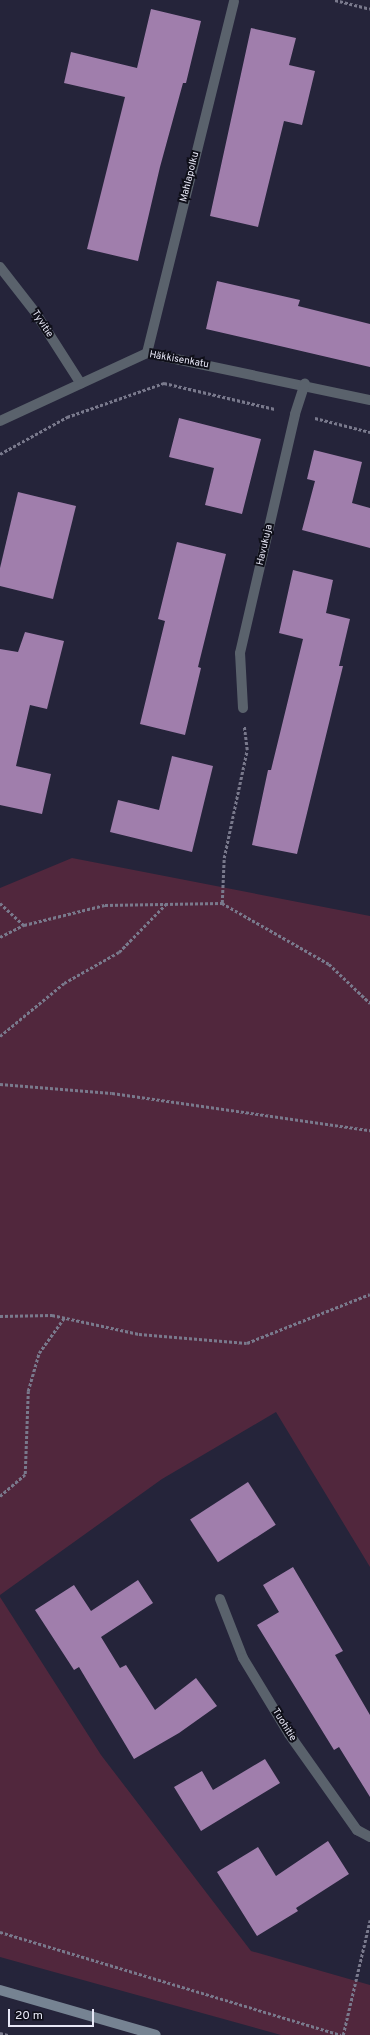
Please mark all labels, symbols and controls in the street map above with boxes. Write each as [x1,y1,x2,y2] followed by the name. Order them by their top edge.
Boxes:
[178,151,202,203] street label: Mahlapolku
[29,308,55,340] street label: Tyvitie
[148,349,210,371] street label: Häkkisenkatu
[254,523,276,567] street label: Havukuja
[269,1706,299,1744] street label: Tuohitie
[10,2001,96,2027] scale bar
[15,2008,43,2024] text: 20 m

